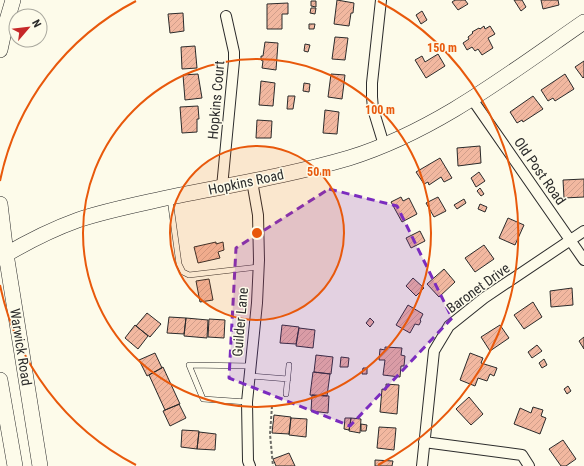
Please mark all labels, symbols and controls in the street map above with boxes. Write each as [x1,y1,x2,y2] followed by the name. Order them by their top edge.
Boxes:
[8,8,48,48] north arrow
[29,18,44,30] text: N
[427,41,457,55] text: 150 m
[205,60,227,140] street label: Hopkins Court
[365,103,395,117] text: 100 m
[511,134,569,208] street label: Old Post Road
[307,165,331,179] text: 50 m
[207,166,285,198] street label: Hopkins Road
[250,226,264,240] centre of rings
[443,259,513,316] street label: Baronet Drive
[229,286,251,357] street label: Guilder Lane
[7,307,35,387] street label: Warwick Road

